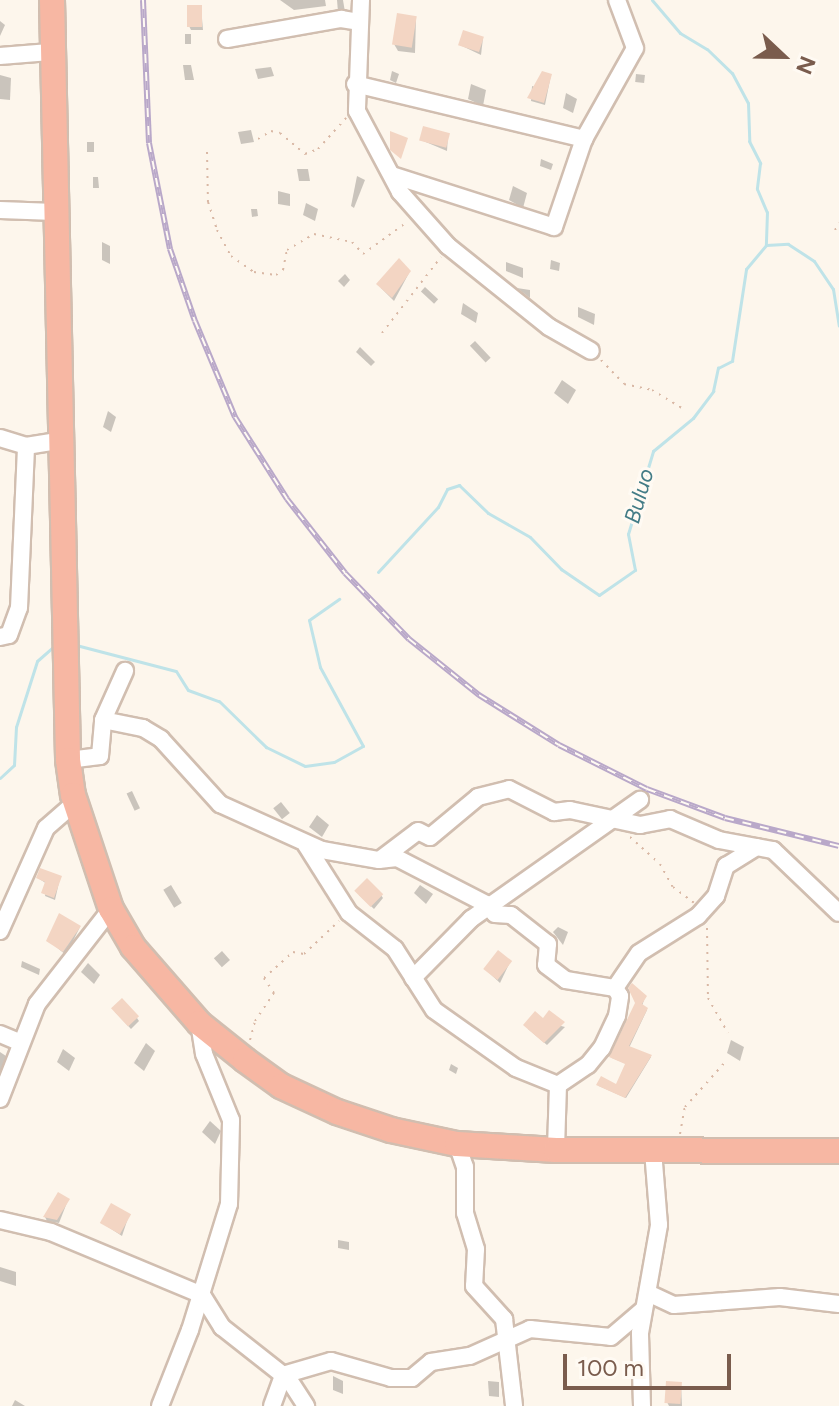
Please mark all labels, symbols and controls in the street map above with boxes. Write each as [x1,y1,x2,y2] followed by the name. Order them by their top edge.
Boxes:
[743,16,823,96] north arrow
[790,52,821,78] text: N
[619,466,659,526] water label: Buluo
[567,1338,735,1388] scale bar
[577,1353,644,1382] text: 100 m

